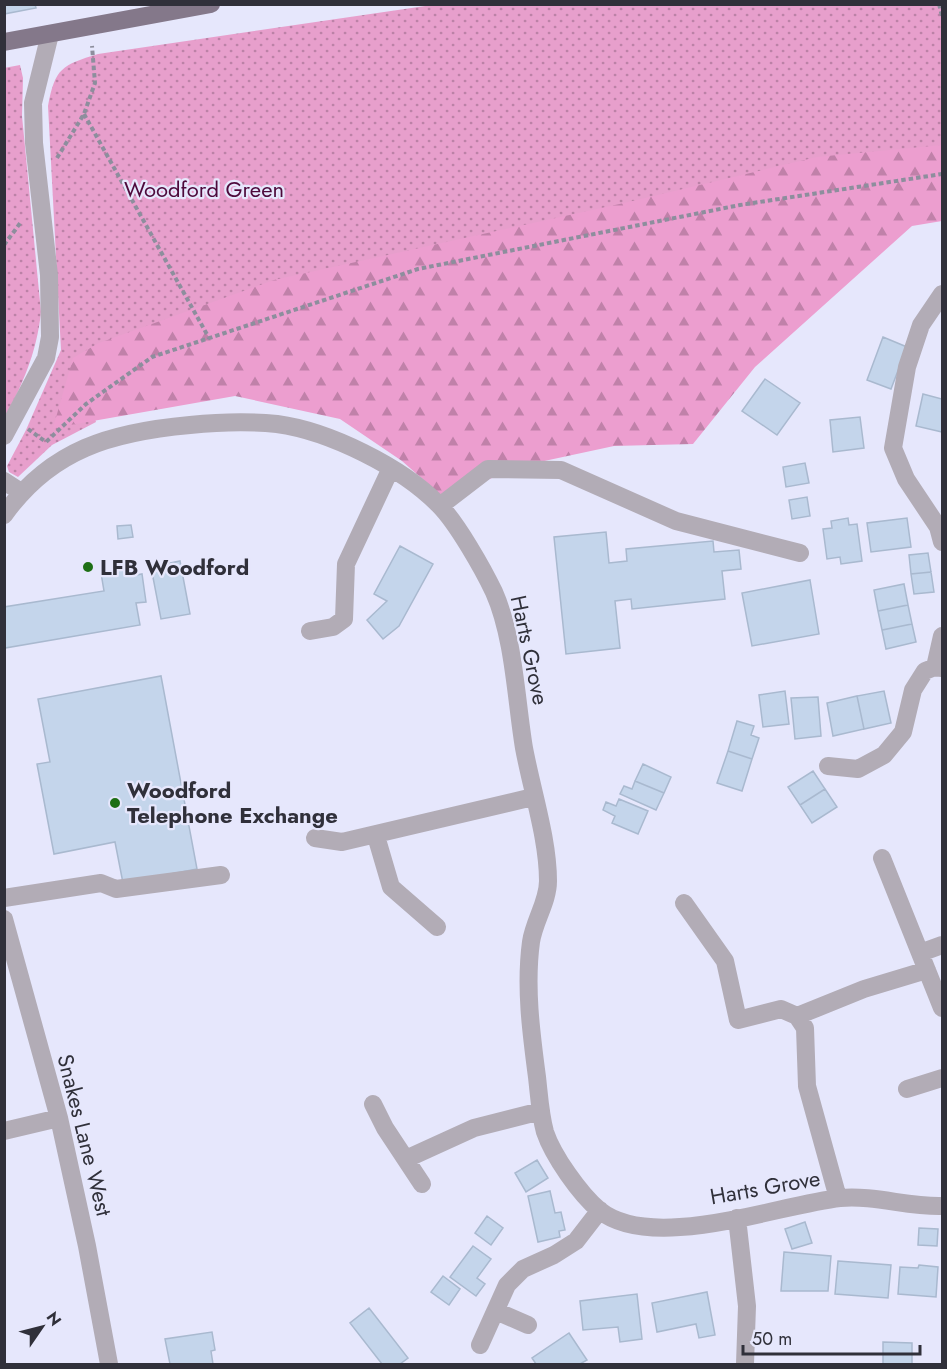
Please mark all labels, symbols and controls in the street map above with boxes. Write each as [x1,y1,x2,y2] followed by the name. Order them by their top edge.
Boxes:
[124,173,284,205] park label: Woodford Green
[100,551,249,583] place label: LFB Woodford
[81,560,95,574] marker: LFB Woodford
[503,592,557,708] street label: Harts Grove
[127,774,338,831] place label: Woodford Telephone Exchange
[108,796,122,810] marker: Woodford Telephone Exchange
[49,1051,121,1220] street label: Snakes Lane West
[707,1162,823,1212] street label: Harts Grove
[12,1297,72,1357] north arrow
[41,1307,67,1330] text: N
[743,1318,920,1356] scale bar
[752,1326,792,1352] text: 50 m

